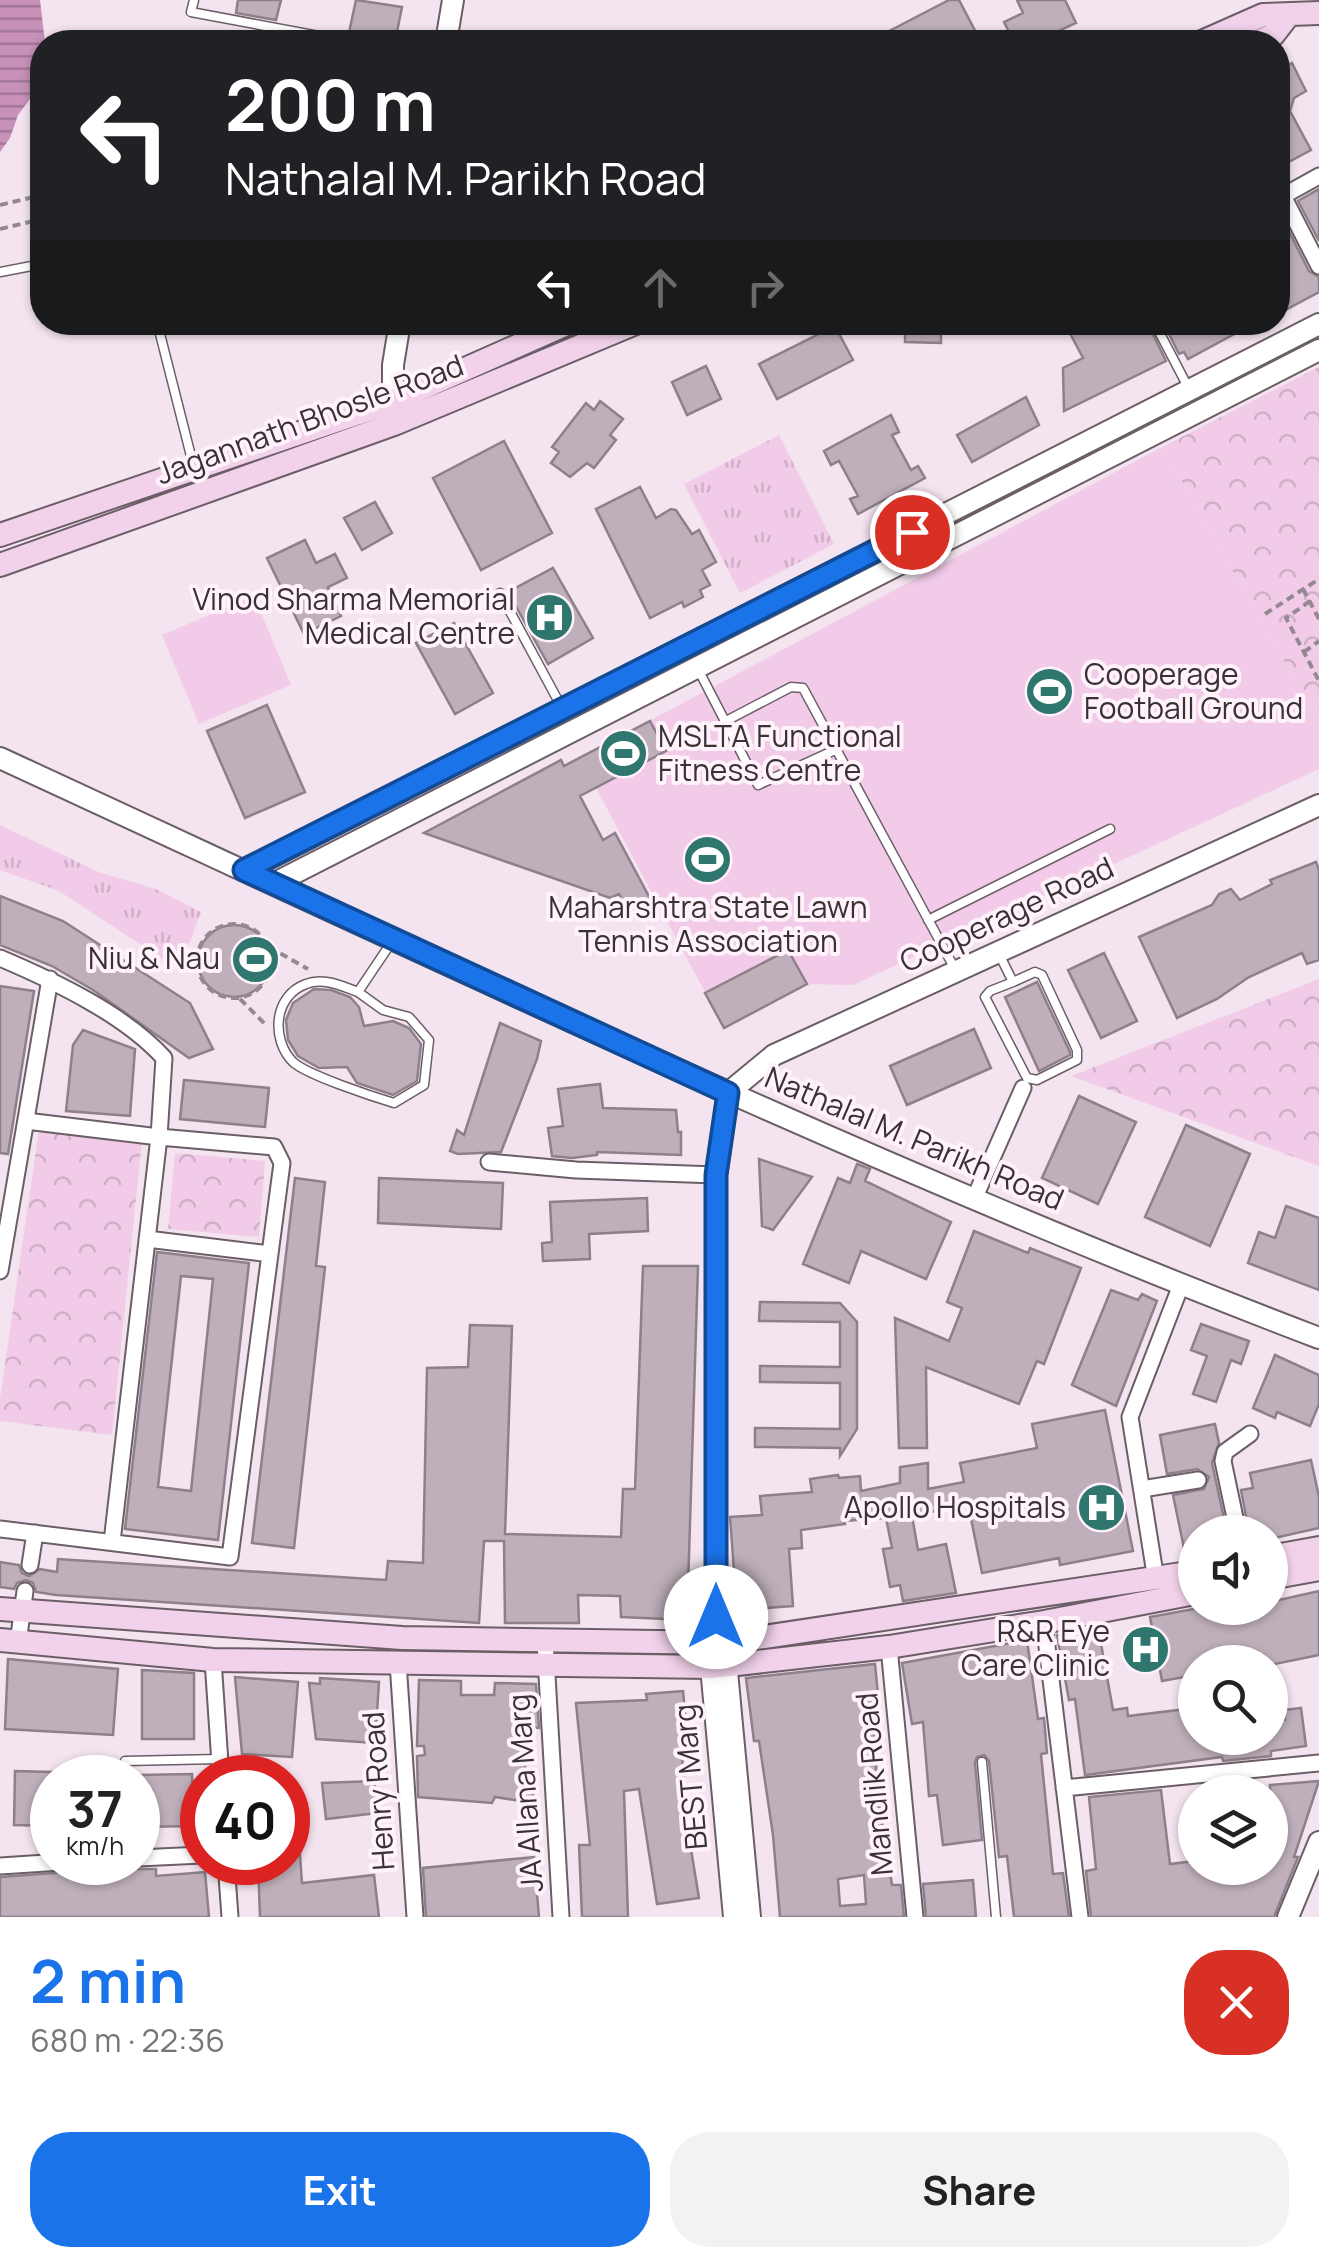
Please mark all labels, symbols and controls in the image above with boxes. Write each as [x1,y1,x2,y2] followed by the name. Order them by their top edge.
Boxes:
[225,56,436,152] text: 200 m
[60,70,190,200] icon: left
[225,147,706,209] text: Nathalal M. Parikh Road
[528,260,583,315] icon: left
[633,260,688,315] icon: ahead
[738,260,793,315] icon: right
[150,344,469,493] street label: Jagannath Bhosle Road
[870,490,955,575] pin
[885,505,940,560] icon: arrive
[192,578,515,653] place label: Vinod Sharma Memorial Medical Centre
[524,591,576,643] hospital icon: Vinod Sharma Memorial Medical Centre
[1084,653,1303,728] place label: Cooperage Football Ground
[1023,666,1075,718] sports icon: Cooperage Football Ground
[658,715,902,790] place label: MSLTA Functional Fitness Centre
[597,728,649,780] sports icon: MSLTA Functional Fitness Centre
[682,833,734,885] sports icon: Maharshtra State Lawn Tennis Association
[893,846,1120,981] street label: Cooperage Road
[548,886,868,961] place label: Maharshtra State Lawn Tennis Association
[229,933,281,985] sports icon: Niu & Nau
[88,937,220,978] place label: Niu & Nau
[759,1056,1070,1219] street label: Nathalal M. Parikh Road
[1075,1482,1127,1534] hospital icon: Apollo Hospitals
[844,1486,1066,1527] place label: Apollo Hospitals
[1178,1515,1288,1885] map controls
[1178,1515,1288,1625] button: sound
[664,1565,768,1669] position arrow
[961,1610,1110,1685] place label: R&R Eye Care Clinic
[1119,1623,1171,1675] hospital icon: R&R Eye Care Clinic
[1178,1645,1288,1755] button: search
[845,1691,902,1877] street label: Mandlik Road
[497,1693,552,1893] street label: JA Allana Marg
[663,1703,716,1852] street label: BEST Marg
[352,1710,403,1872] street label: Henry Road
[180,1755,310,1885] speed limit sign: 40
[67,1774,123,1842] text: 37
[1178,1775,1288,1885] button: layers
[66,1828,124,1863] text: km/h
[30,1939,186,2021] text: 2 min
[1184,1950,1289,2055] button: close
[30,2018,225,2062] text: 680 m · 22:36
[30,2132,650,2247] button: Exit
[670,2132,1289,2247] button: Share

